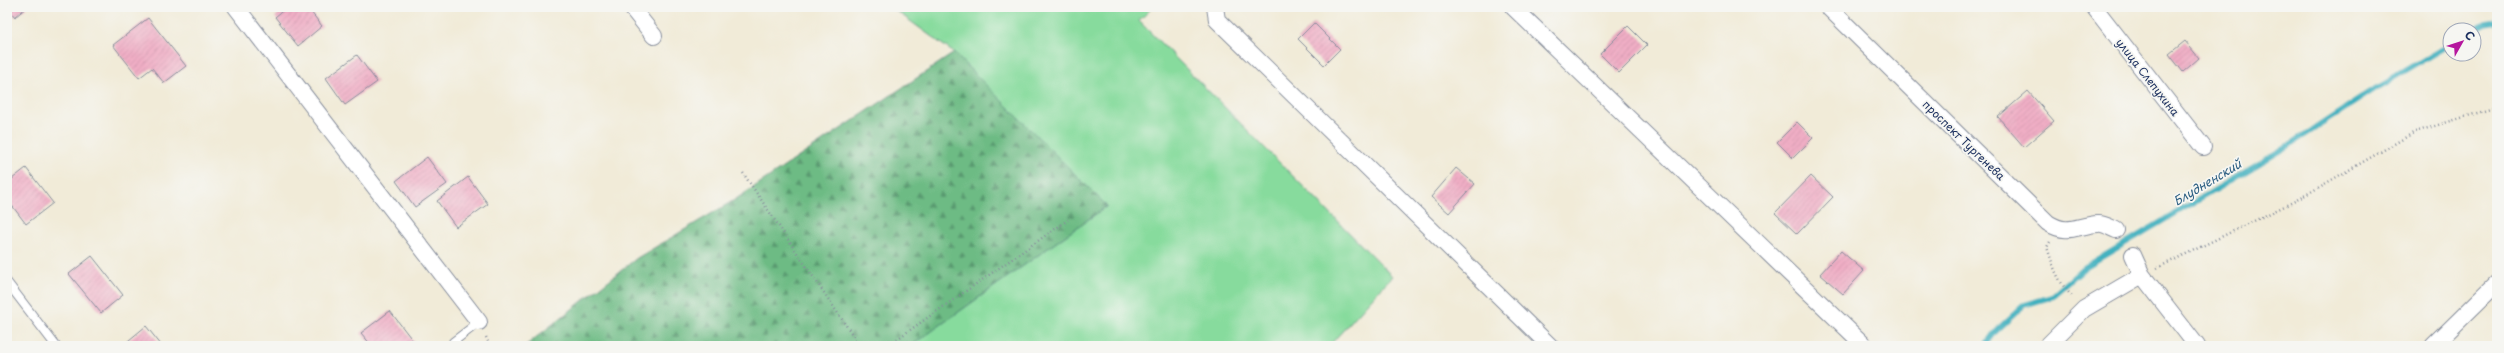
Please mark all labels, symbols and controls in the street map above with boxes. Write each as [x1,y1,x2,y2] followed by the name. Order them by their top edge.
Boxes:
[2442,22,2482,62] north arrow
[2461,27,2479,44] text: С
[2112,34,2184,120] street label: улица Слепухина
[1919,96,2009,184] street label: проспект Тургенева
[2170,154,2246,209] water label: Блудненский

